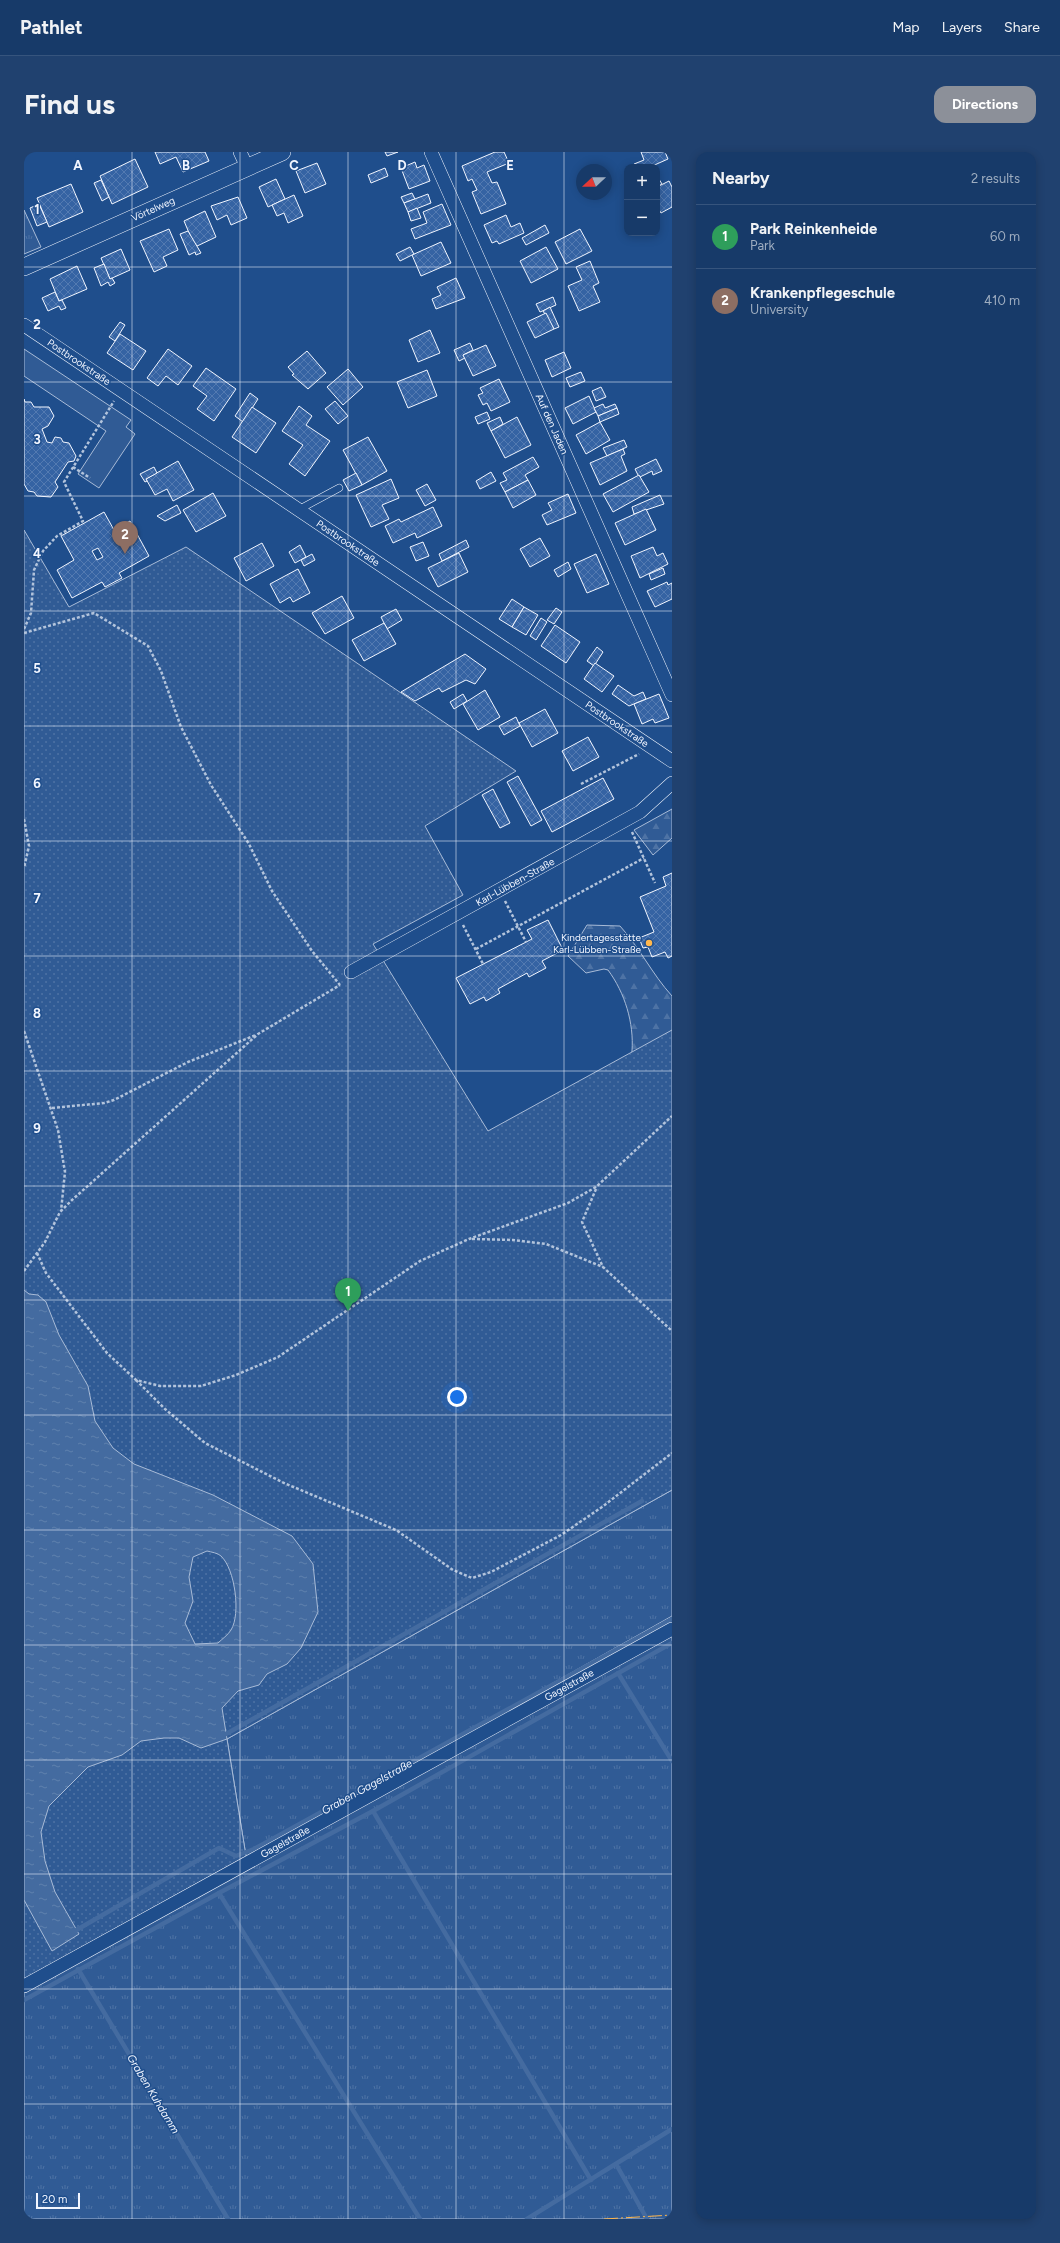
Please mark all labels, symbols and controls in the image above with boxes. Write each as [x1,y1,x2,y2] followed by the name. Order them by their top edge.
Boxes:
[20,16,83,39] text: Pathlet
[892,19,920,36] text: Map
[942,19,982,36] text: Layers
[1004,19,1040,36] text: Share
[934,86,1036,123] button: Directions
[24,87,115,121] text: Find us
[73,158,83,173] text: A
[182,158,190,173] text: B
[289,158,299,173] text: C
[397,158,407,173] text: D
[506,158,514,173] text: E
[576,164,612,200] north arrow
[624,164,660,236] map controls
[624,164,660,200] button: +
[712,168,770,188] text: Nearby
[971,171,1020,186] text: 2 results
[129,194,177,224] street label: Vörtelweg
[624,200,660,236] button: −
[34,202,40,217] text: 1
[750,220,877,238] text: Park Reinkenheide
[722,229,728,244] text: 1
[990,229,1020,244] text: 60 m
[750,238,775,253] text: Park
[750,284,895,302] text: Krankenpflegeschule
[721,293,729,308] text: 2
[984,293,1020,308] text: 410 m
[750,302,808,317] text: University
[33,317,41,332] text: 2
[45,336,114,388] street label: Postbrookstraße
[533,392,571,457] street label: Auf den Jaden
[33,432,41,447] text: 3
[314,517,383,569] street label: Postbrookstraße
[112,521,138,554] pin: 2
[33,546,41,561] text: 4
[33,661,41,676] text: 5
[583,698,652,750] street label: Postbrookstraße
[33,776,41,791] text: 6
[473,855,557,909] street label: Karl-Lübben-Straße
[33,891,41,906] text: 7
[553,931,642,956] place label: Kindertagesstätte Karl-Lübben-Straße
[644,938,654,948] marker: Kindertagesstätte Karl-Lübben-Straße
[33,1006,41,1021] text: 8
[33,1121,41,1136] text: 9
[335,1278,361,1311] pin: 1
[447,1387,467,1407] your location
[542,1666,596,1704] street label: Gagelstraße
[319,1757,415,1817] water label: Graben Gagelstraße
[258,1823,312,1861] street label: Gagelstraße
[124,2052,182,2137] water label: Graben Kuhdamm
[36,2191,80,2210] scale bar
[42,2193,67,2206] text: 20 m

